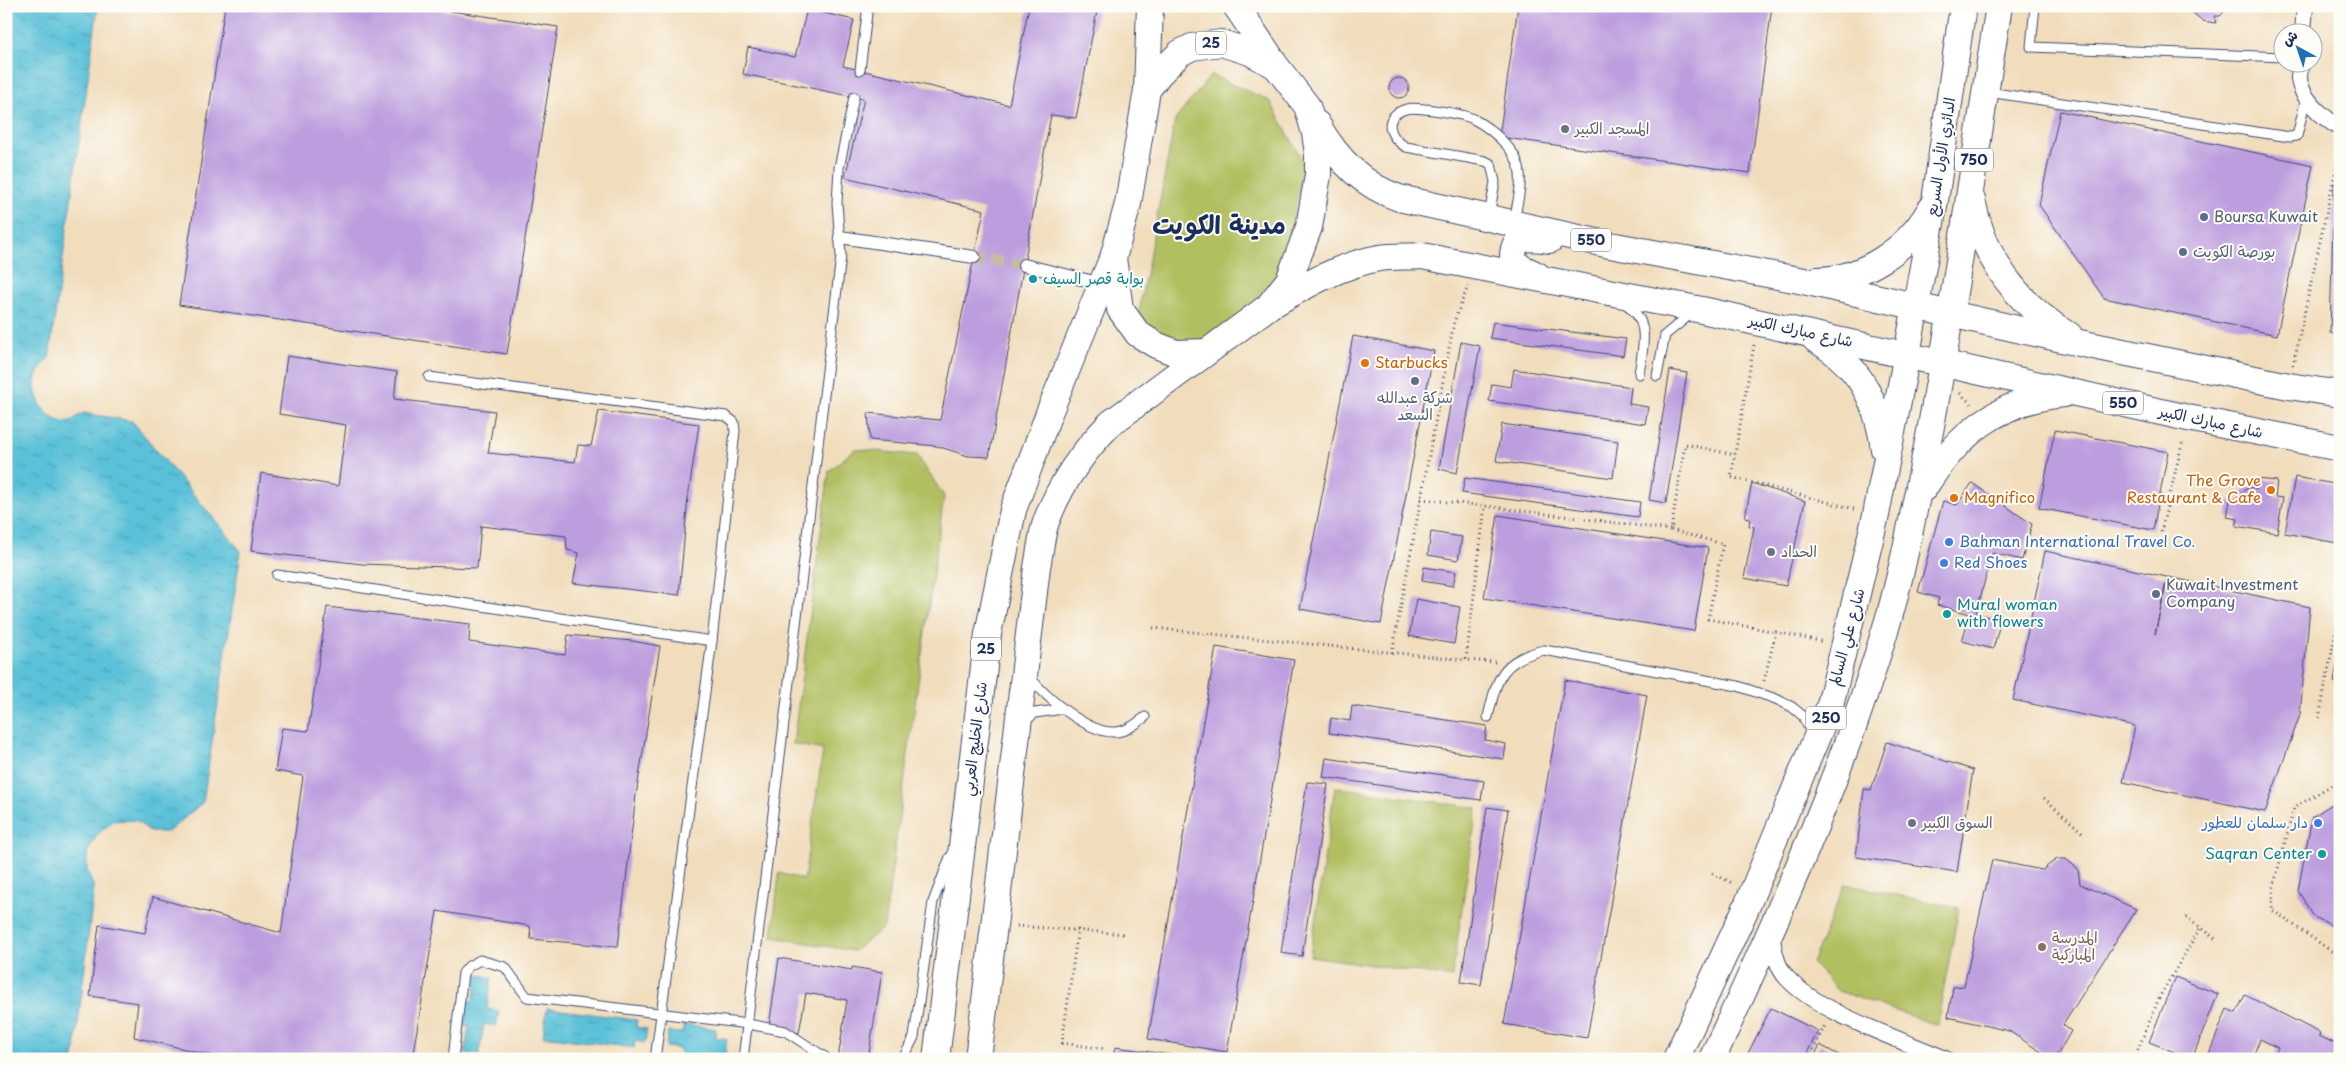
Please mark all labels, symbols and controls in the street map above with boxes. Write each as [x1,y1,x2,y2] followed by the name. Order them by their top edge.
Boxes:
[2274,22,2324,72] north arrow
[2277,25,2302,51] text: ش
[1196,32,1226,54] road number: 25
[1919,96,1961,218] street label: الدائري الأول السريع
[1573,116,1649,139] place label: المسجد الكبير
[1559,123,1571,135] marker: المسجد الكبير
[1955,148,1993,172] road number: 750
[2214,204,2318,227] place label: Boursa Kuwait
[1152,205,1286,243] district label: مدينة الكويت
[2198,211,2210,223] marker: Boursa Kuwait
[1571,228,1611,252] road number: 550
[2193,239,2275,262] place label: بورصة الكويت
[2177,246,2189,258] marker: بورصة الكويت
[1043,266,1144,289] place label: بوابة قصر السيف
[1027,273,1039,285] marker: بوابة قصر السيف
[1745,307,1855,352] street label: شارع مبارك الكبير
[1375,350,1448,373] place label: Starbucks
[1359,357,1371,369] marker: Starbucks
[1409,375,1421,387] marker: شركة عبدالله السعد
[1377,385,1453,425] place label: شركة عبدالله السعد
[2103,392,2143,414] road number: 550
[2155,398,2265,443] street label: شارع مبارك الكبير
[2126,468,2261,508] place label: The Grove Restaurant & Cafe
[2265,484,2277,496] marker: The Grove Restaurant & Cafe
[1964,485,2035,508] place label: Magnifico
[1948,492,1960,504] marker: Magnifico
[1959,529,2195,552] place label: Bahman International Travel Co.
[1943,536,1955,548] marker: Bahman International Travel Co.
[1781,539,1817,562] place label: الحداد
[1765,546,1777,558] marker: الحداد
[1954,550,2027,573] place label: Red Shoes
[1938,557,1950,569] marker: Red Shoes
[2166,572,2298,612] place label: Kuwait Investment Company
[1821,585,1873,689] street label: شارع علي السالم
[2150,588,2162,600] marker: Kuwait Investment Company
[1957,592,2057,632] place label: Mural woman with flowers
[1941,608,1953,620] marker: Mural woman with flowers
[971,638,1001,661] road number: 25
[955,680,995,798] street label: شارع الخليج العربي
[1806,706,1846,730] road number: 250
[1920,810,1993,833] place label: السوق الكبير
[2201,810,2308,833] place label: دار سلمان للعطور
[1906,817,1918,829] marker: السوق الكبير
[2312,817,2324,829] marker: دار سلمان للعطور
[2205,841,2312,864] place label: Saqran Center
[2316,848,2328,860] marker: Saqran Center
[2052,925,2098,965] place label: المدرسة المباركية
[2036,941,2048,953] marker: المدرسة المباركية

